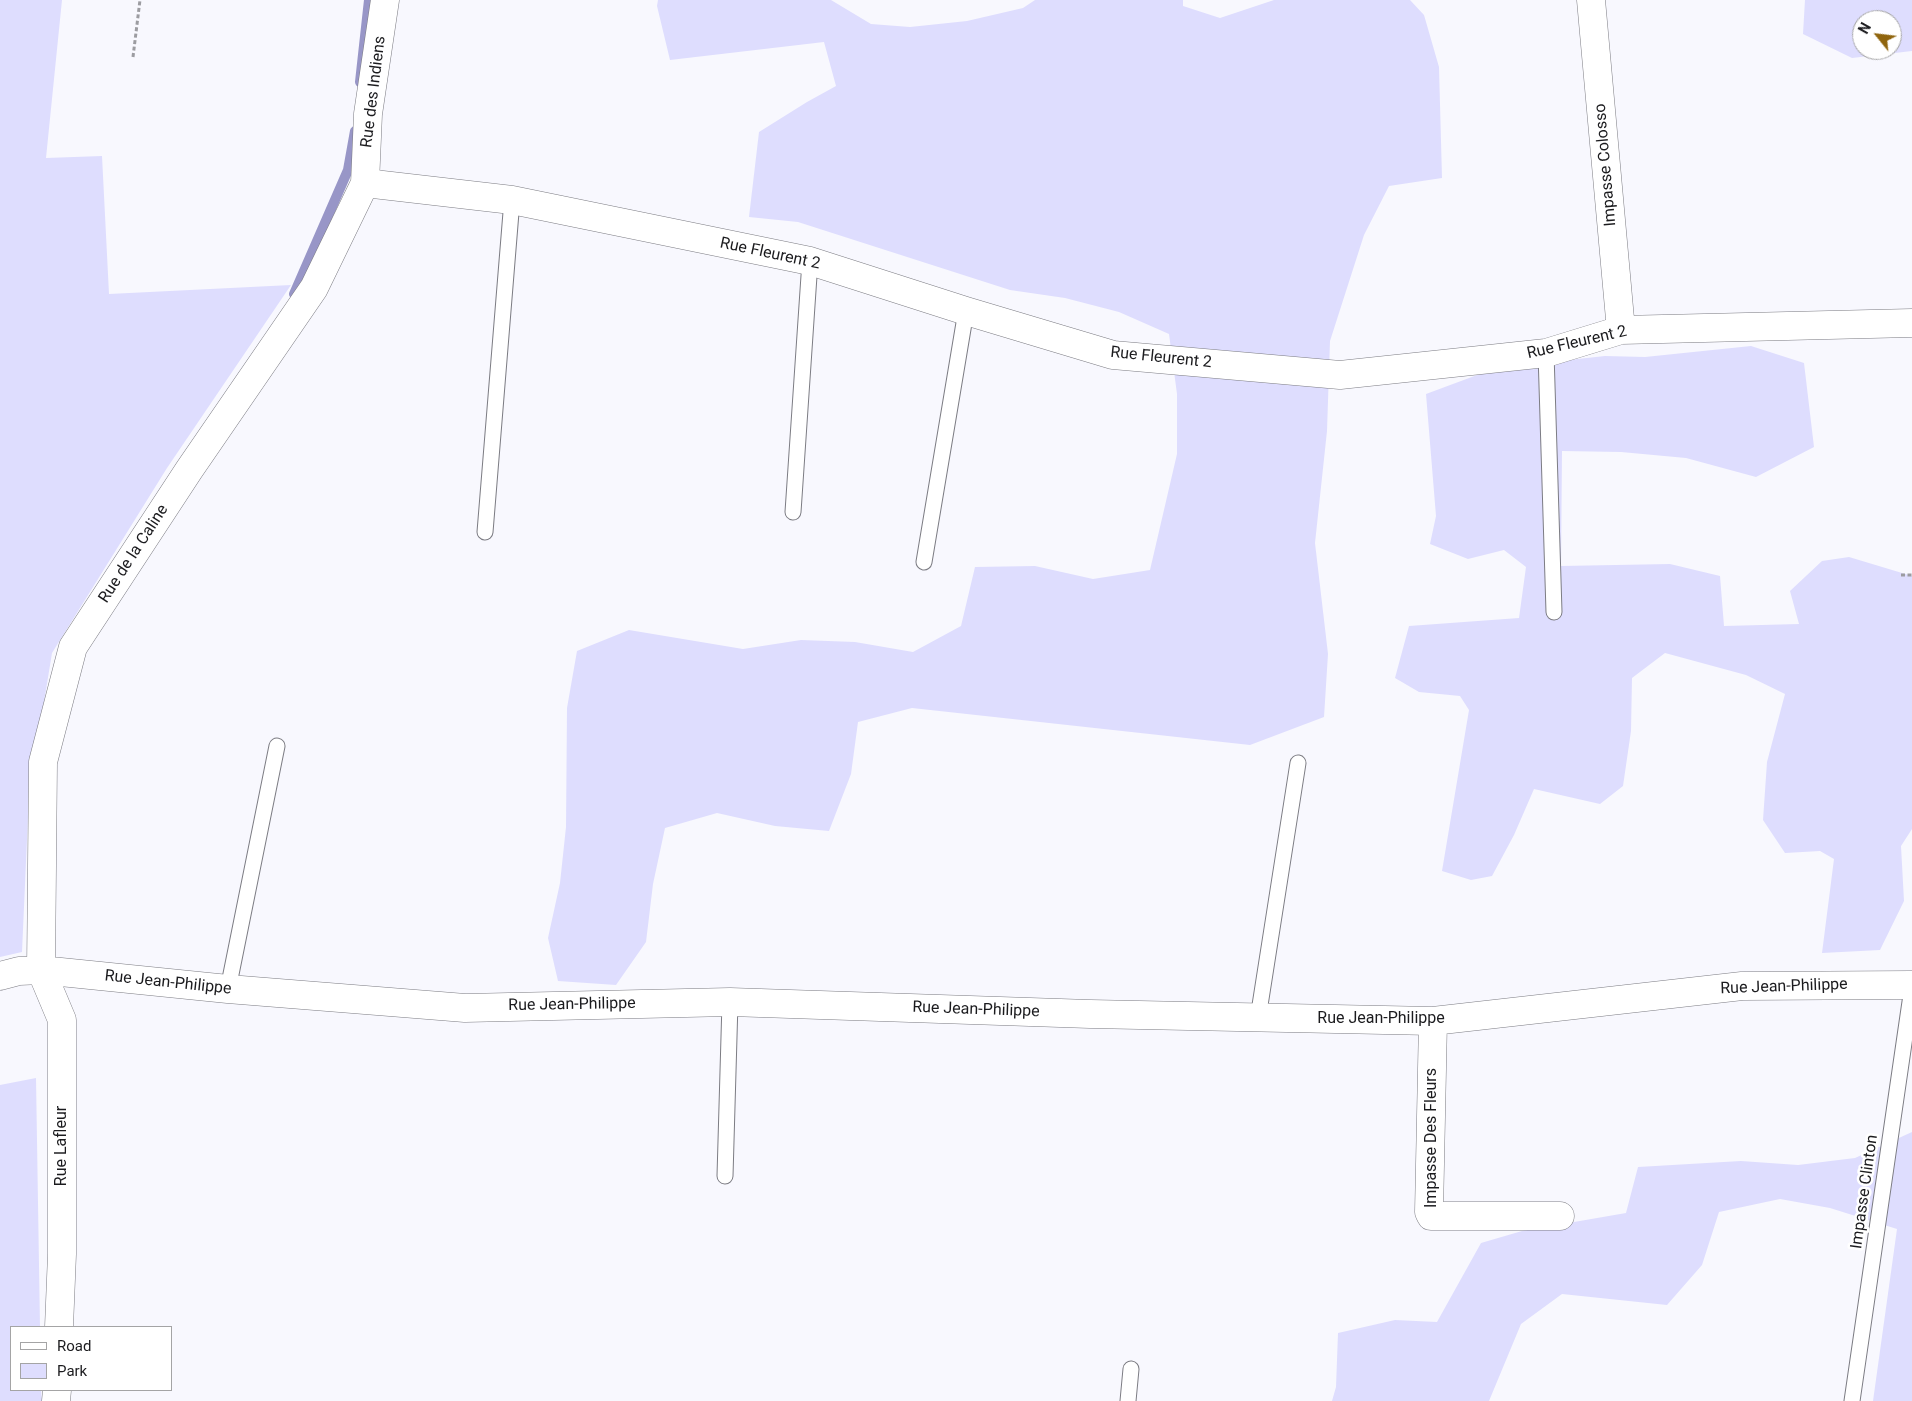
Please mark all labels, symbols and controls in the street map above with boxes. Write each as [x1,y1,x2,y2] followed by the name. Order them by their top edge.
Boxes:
[1852,10,1902,60] north arrow
[1855,20,1874,36] text: N
[358,35,390,149] street label: Rue des Indiens
[1591,103,1621,227] street label: Impasse Colosso
[718,234,822,274] street label: Rue Fleurent 2
[1525,322,1629,364] street label: Rue Fleurent 2
[1109,343,1213,373] street label: Rue Fleurent 2
[95,501,173,607] street label: Rue de la Caline
[104,967,232,999] street label: Rue Jean-Philippe
[1720,975,1848,999] street label: Rue Jean-Philippe
[508,994,636,1016] street label: Rue Jean-Philippe
[912,998,1040,1022] street label: Rue Jean-Philippe
[1317,1009,1445,1029] street label: Rue Jean-Philippe
[1422,1068,1442,1208] street label: Impasse Des Fleurs
[52,1106,72,1186] street label: Rue Lafleur
[1847,1134,1883,1250] street label: Impasse Clinton
[10,1326,172,1391] legend
[57,1337,91,1355] text: Road
[57,1362,87,1380] text: Park

